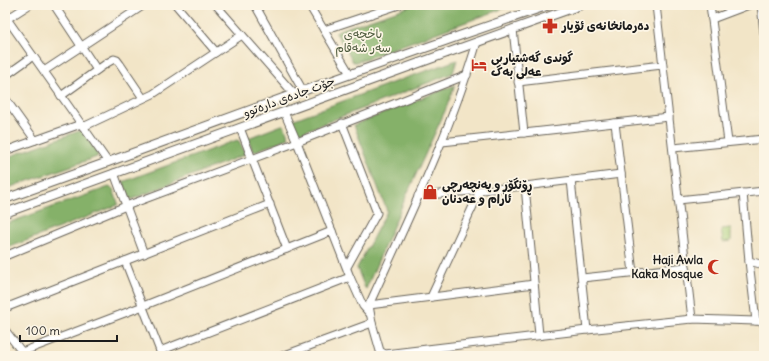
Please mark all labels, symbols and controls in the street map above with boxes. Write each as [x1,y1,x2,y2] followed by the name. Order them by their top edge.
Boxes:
[541,17,559,35] pharmacy icon: دەرمانخانەی ئۆیار
[561,18,650,34] place label: دەرمانخانەی ئۆیار
[335,26,391,57] park label: باخچەی سەر شەقام
[491,50,574,80] place label: گوندی گەشتیاریی عەلی بەگ
[470,56,488,74] hotel icon: گوندی گەشتیاریی عەلی بەگ
[240,73,337,121] street label: جۆت جادەی دارەتوو
[442,177,533,208] place label: ڕۆنگۆڕ و پەنچەرچی ئارام و عەدنان
[421,183,439,201] shop icon: ڕۆنگۆڕ و پەنچەرچی ئارام و عەدنان
[631,252,704,282] place label: Haji Awla Kaka Mosque
[706,258,724,276] mosque icon: Haji Awla Kaka Mosque
[20,317,117,343] scale bar
[26,323,60,338] text: 100 m

